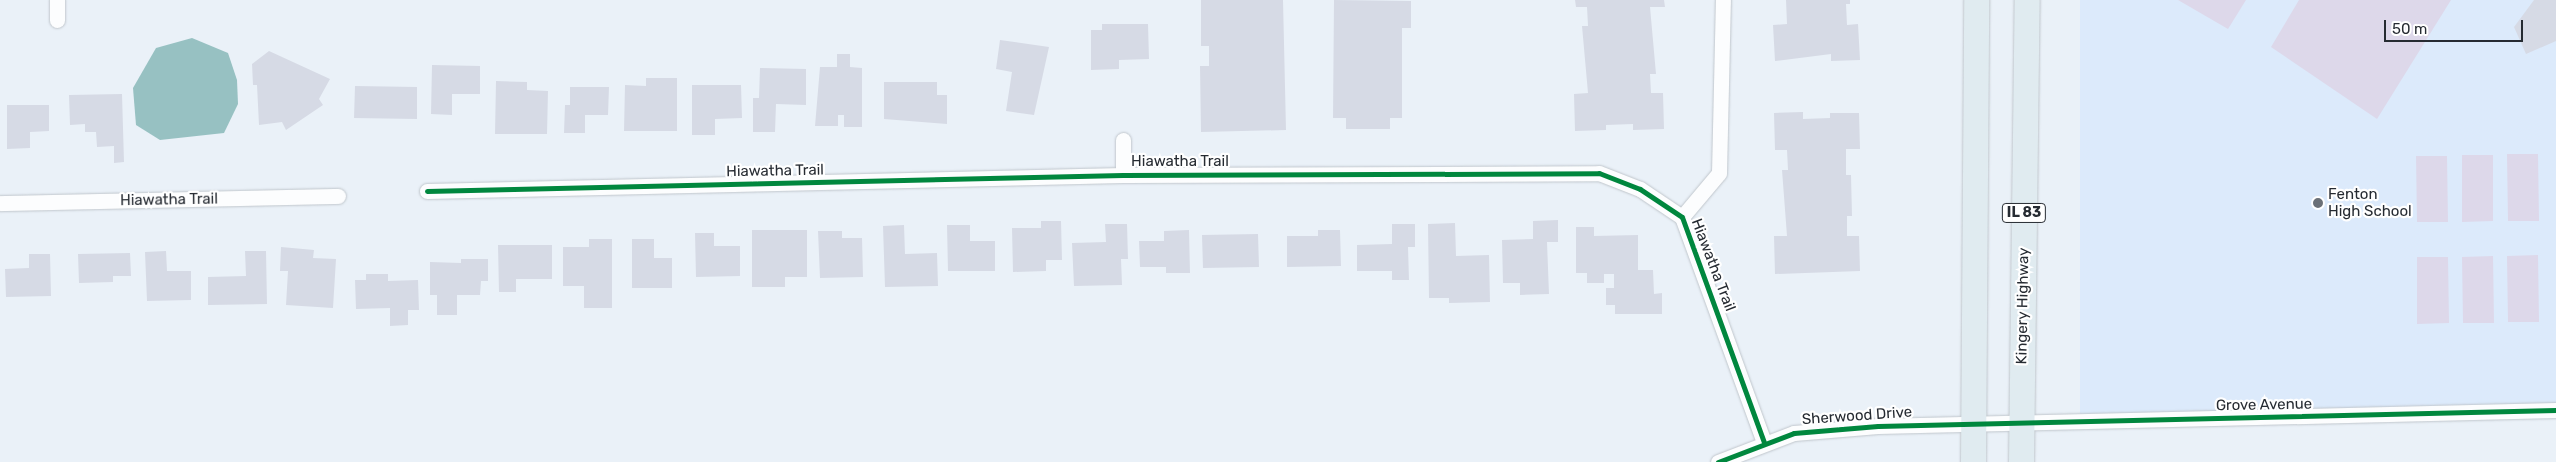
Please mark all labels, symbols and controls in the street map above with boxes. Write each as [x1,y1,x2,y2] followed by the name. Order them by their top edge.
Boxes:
[2386,10,2525,42] scale bar
[2392,20,2427,38] text: 50 m
[1131,153,1229,171] street label: Hiawatha Trail
[726,161,824,181] street label: Hiawatha Trail
[2328,185,2412,220] place label: Fenton High School
[120,190,218,210] street label: Hiawatha Trail
[2312,197,2324,209] marker: Fenton High School
[2002,202,2046,224] road number: IL 83
[1687,216,1739,314] street label: Hiawatha Trail
[2013,247,2033,365] street label: Kingery Highway
[2215,395,2313,415] street label: Grove Avenue
[1801,403,1913,429] street label: Sherwood Drive

